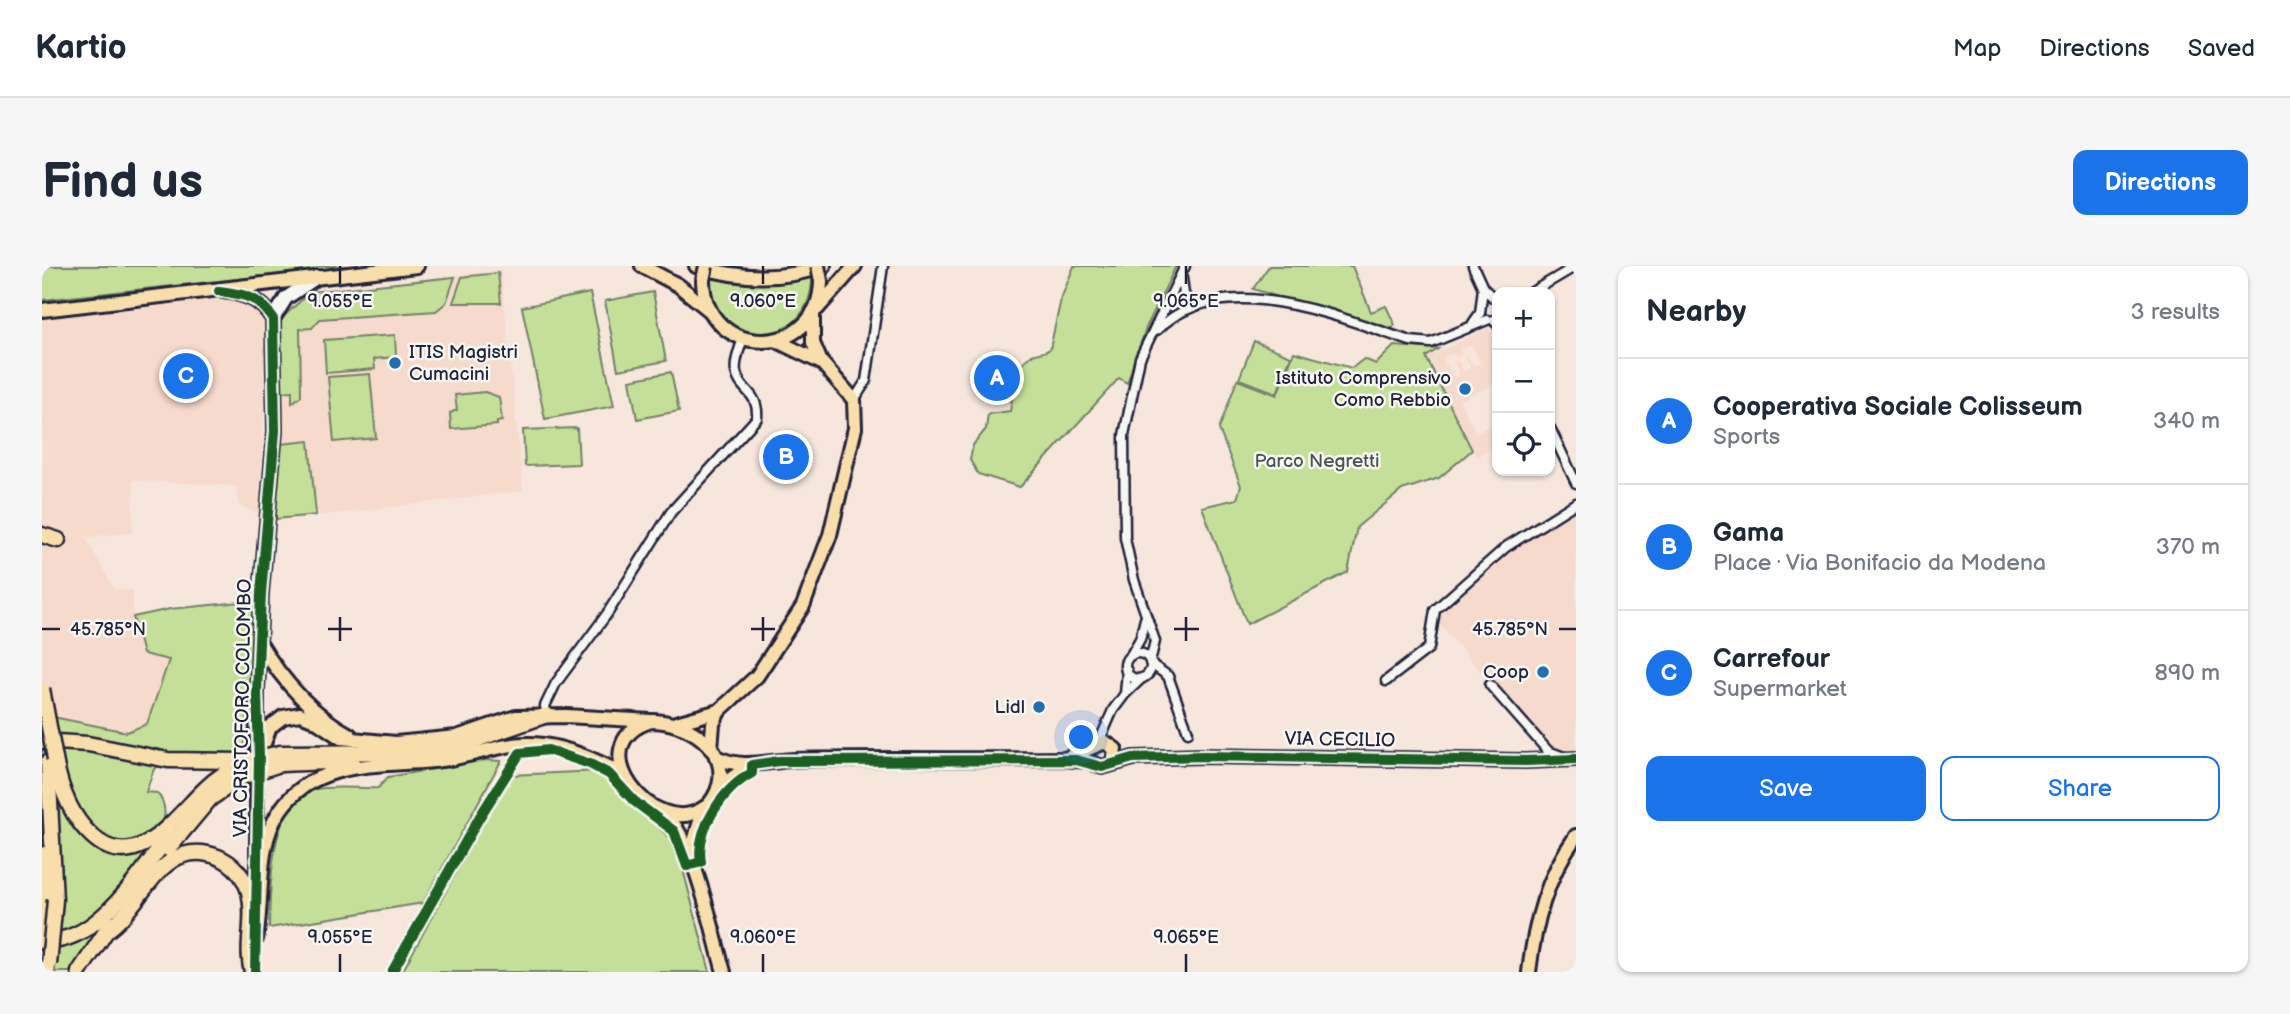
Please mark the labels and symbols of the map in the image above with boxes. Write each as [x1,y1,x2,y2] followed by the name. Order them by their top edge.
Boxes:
[307,291,373,312] text: 9.055°E
[730,291,796,312] text: 9.060°E
[1153,291,1219,312] text: 9.065°E
[409,341,518,386] place label: ITIS Magistri Cumacini
[163,350,209,402] pin: C
[974,352,1020,404] pin: A
[387,355,403,371] marker: ITIS Magistri Cumacini
[1276,367,1451,412] place label: Istituto Comprensivo Como Rebbio
[1457,381,1473,397] marker: Istituto Comprensivo Como Rebbio
[763,431,809,483] pin: B
[1255,450,1379,473] park label: Parco Negretti
[229,578,257,838] street label: VIA CRISTOFORO COLOMBO
[70,619,146,640] text: 45.785°N
[1472,619,1548,640] text: 45.785°N
[1483,661,1529,684] place label: Coop
[1535,664,1551,680] marker: Coop
[995,696,1025,719] place label: Lidl
[1031,699,1047,715] marker: Lidl
[1064,720,1098,754] your location
[1284,728,1396,752] street label: VIA CECILIO
[307,927,373,948] text: 9.055°E
[730,927,796,948] text: 9.060°E
[1153,927,1219,948] text: 9.065°E

